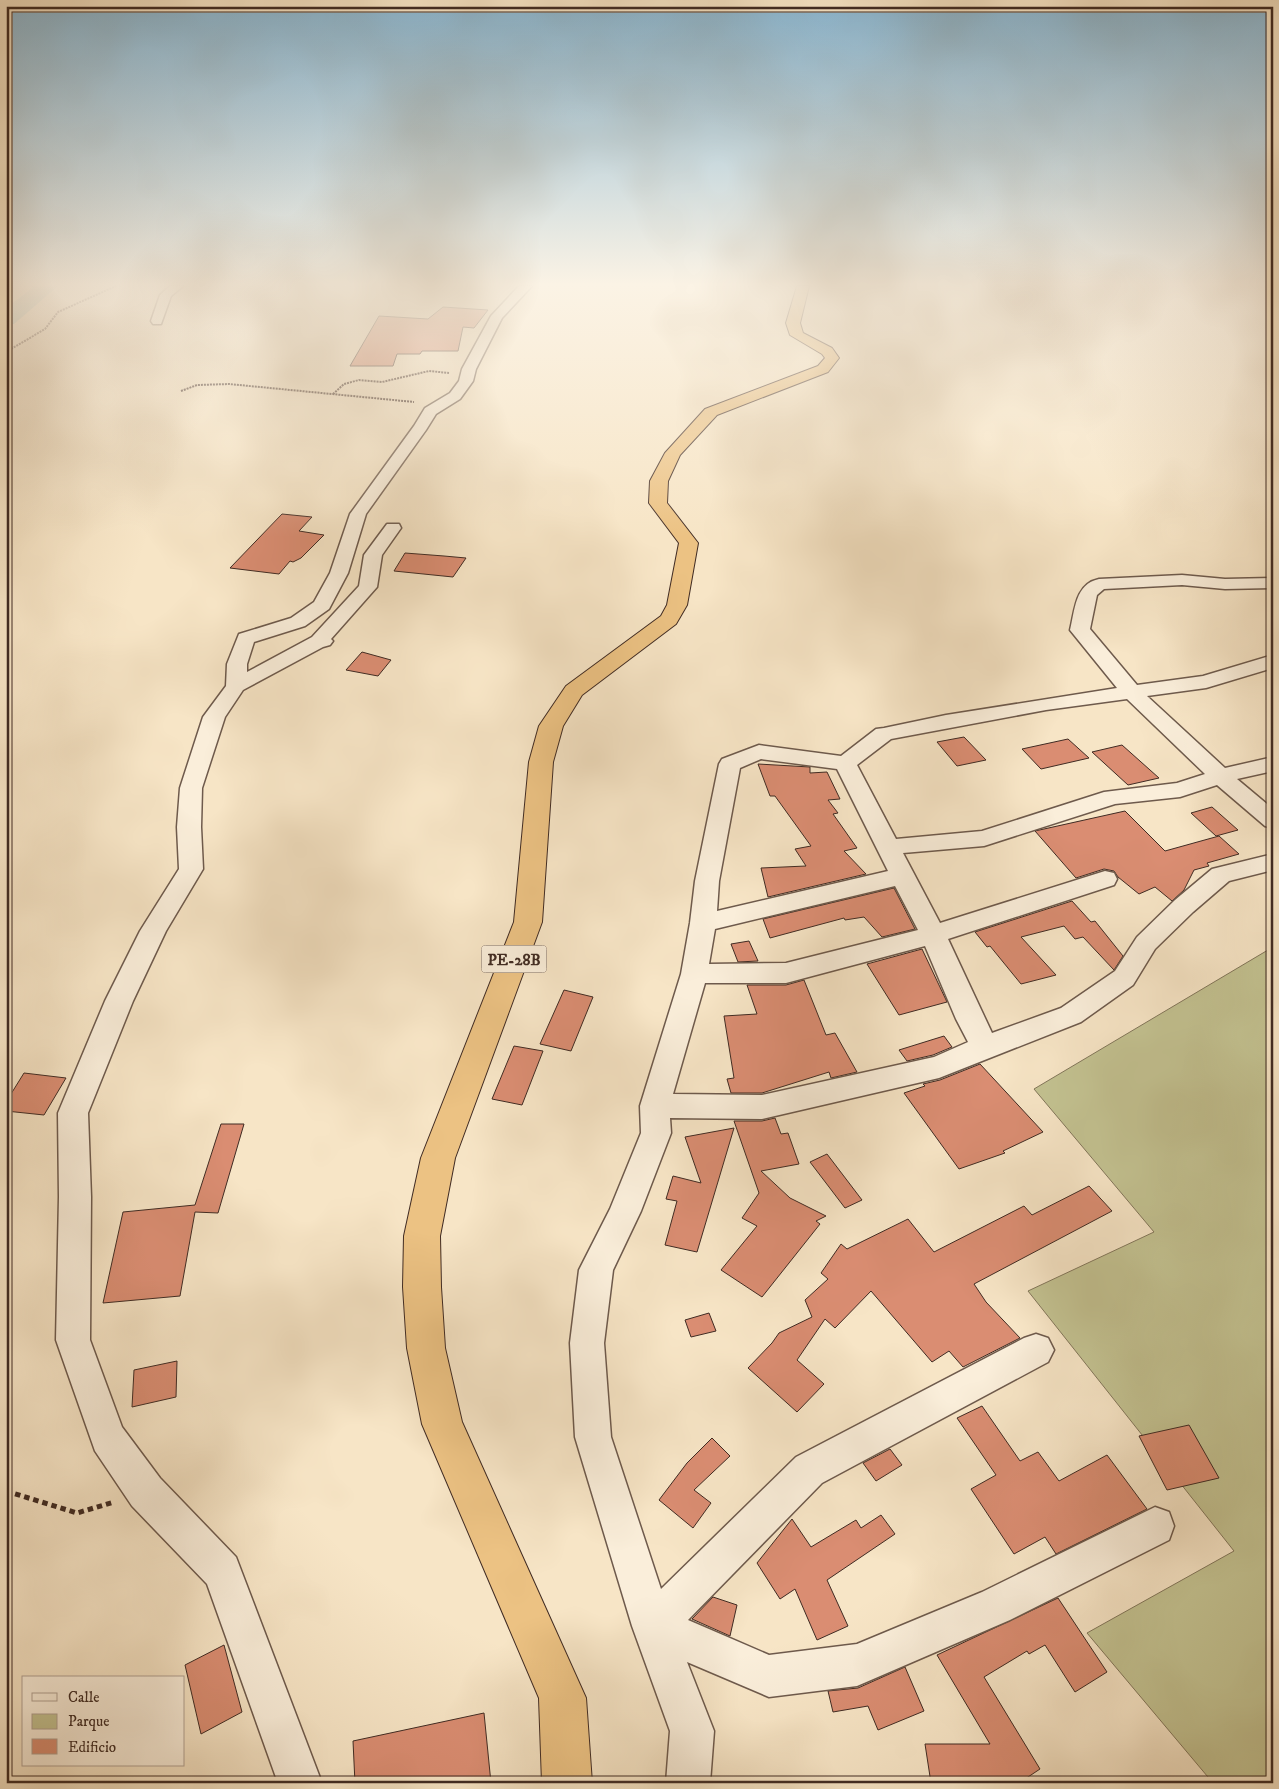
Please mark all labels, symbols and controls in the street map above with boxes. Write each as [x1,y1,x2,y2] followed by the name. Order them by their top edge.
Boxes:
[482,946,546,972] road number: PE-28B
[22,1676,185,1766] legend
[68,1688,100,1707] text: Calle
[68,1712,109,1731] text: Parque
[68,1738,116,1757] text: Edificio

